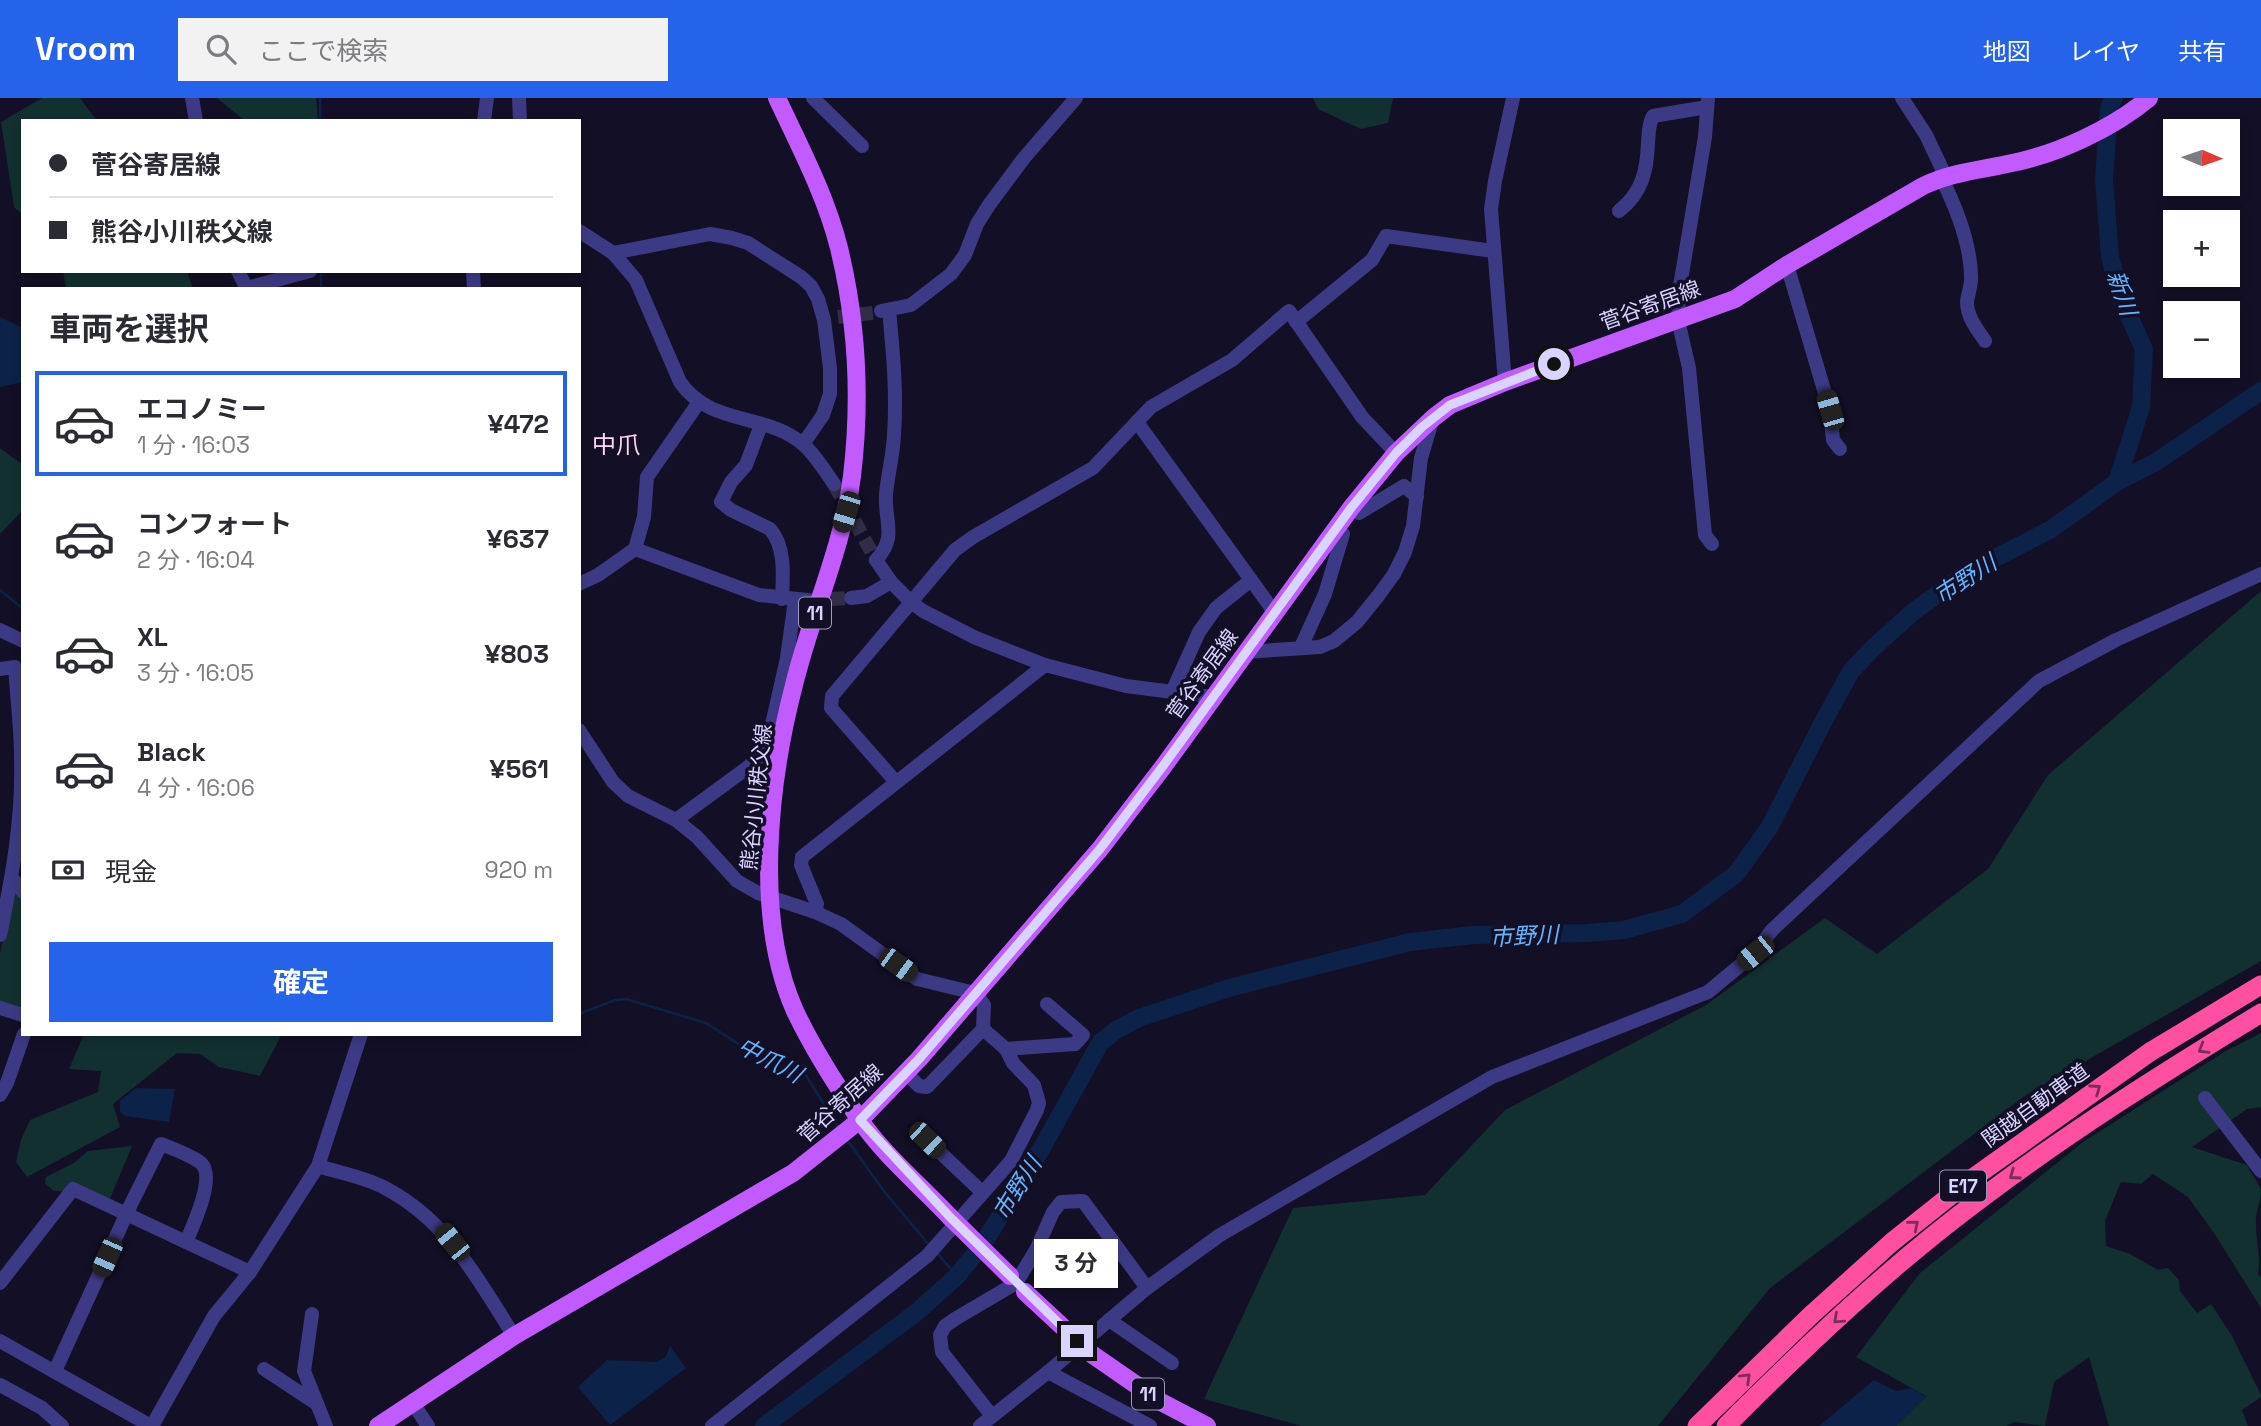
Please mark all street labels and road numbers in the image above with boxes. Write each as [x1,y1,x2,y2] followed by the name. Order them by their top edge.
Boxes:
[1596,274,1704,336] street label: 菅谷寄居線
[799,598,831,628] road number: 11
[1160,624,1244,724] street label: 菅谷寄居線
[735,722,777,872] street label: 熊谷小川秩父線
[1976,1057,2094,1153] street label: 関越自動車道
[792,1058,888,1148] street label: 菅谷寄居線
[1940,1170,1986,1202] road number: E17
[1132,1378,1164,1410] road number: 11

